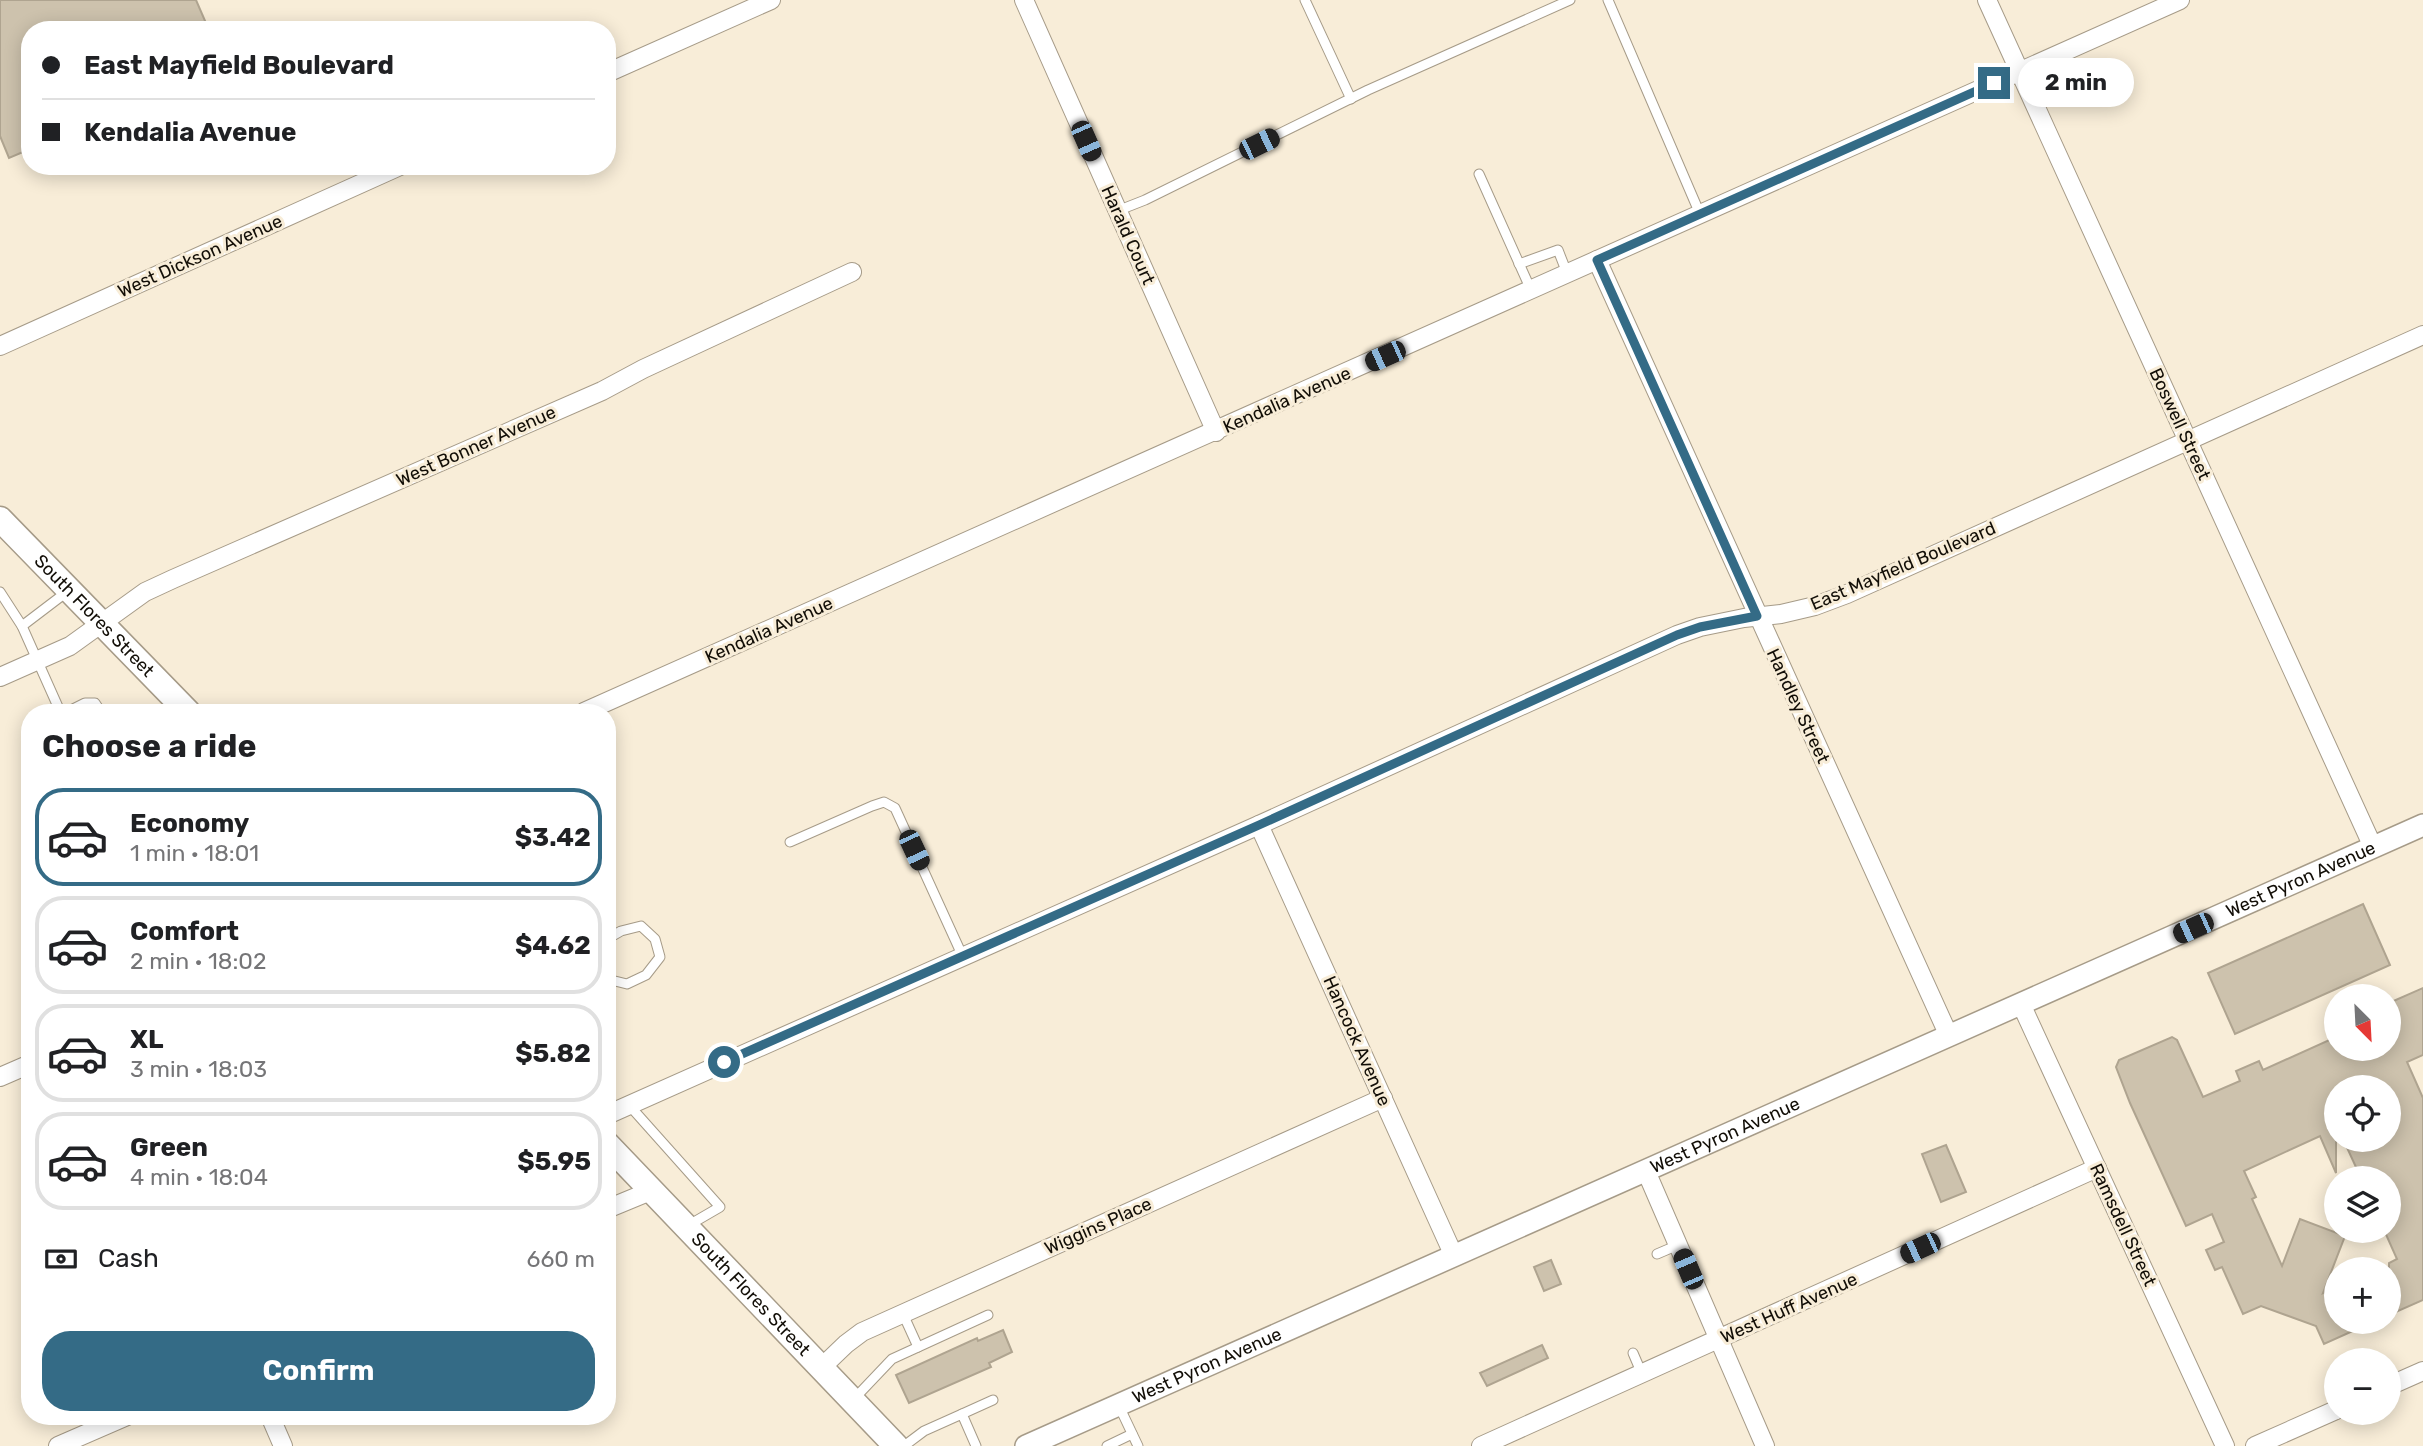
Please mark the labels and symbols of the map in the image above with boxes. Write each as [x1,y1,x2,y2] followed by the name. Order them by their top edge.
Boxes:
[2018,58,2134,108] callout: 2 min
[1978,67,2010,99] route end
[1068,118,1105,164] car
[1236,125,1283,163] car
[1096,182,1160,288] street label: Harald Court
[114,210,286,302] street label: West Dickson Avenue
[1362,338,1409,374] car
[1220,362,1354,438] street label: Kendalia Avenue
[2145,365,2215,483] street label: Boswell Street
[393,401,559,491] street label: West Bonner Avenue
[1807,517,1999,615] street label: East Mayfield Boulevard
[30,550,159,682] street label: South Flores Street
[702,592,836,668] street label: Kendalia Avenue
[1762,645,1834,767] street label: Handley Street
[896,827,933,873] car
[2223,837,2379,922] street label: West Pyron Avenue
[2170,910,2217,946] car
[1318,973,1396,1109] street label: Hancock Avenue
[2324,984,2401,1060] north arrow
[708,1046,740,1078] route start
[1647,1092,1803,1178] street label: West Pyron Avenue
[2085,1160,2161,1290] street label: Ramsdell Street
[1041,1193,1155,1259] street label: Wiggins Place
[687,1228,815,1361] street label: South Flores Street
[1897,1230,1944,1266] car
[1671,1246,1706,1292] car
[1717,1268,1861,1348] street label: West Huff Avenue
[1129,1323,1285,1408] street label: West Pyron Avenue

